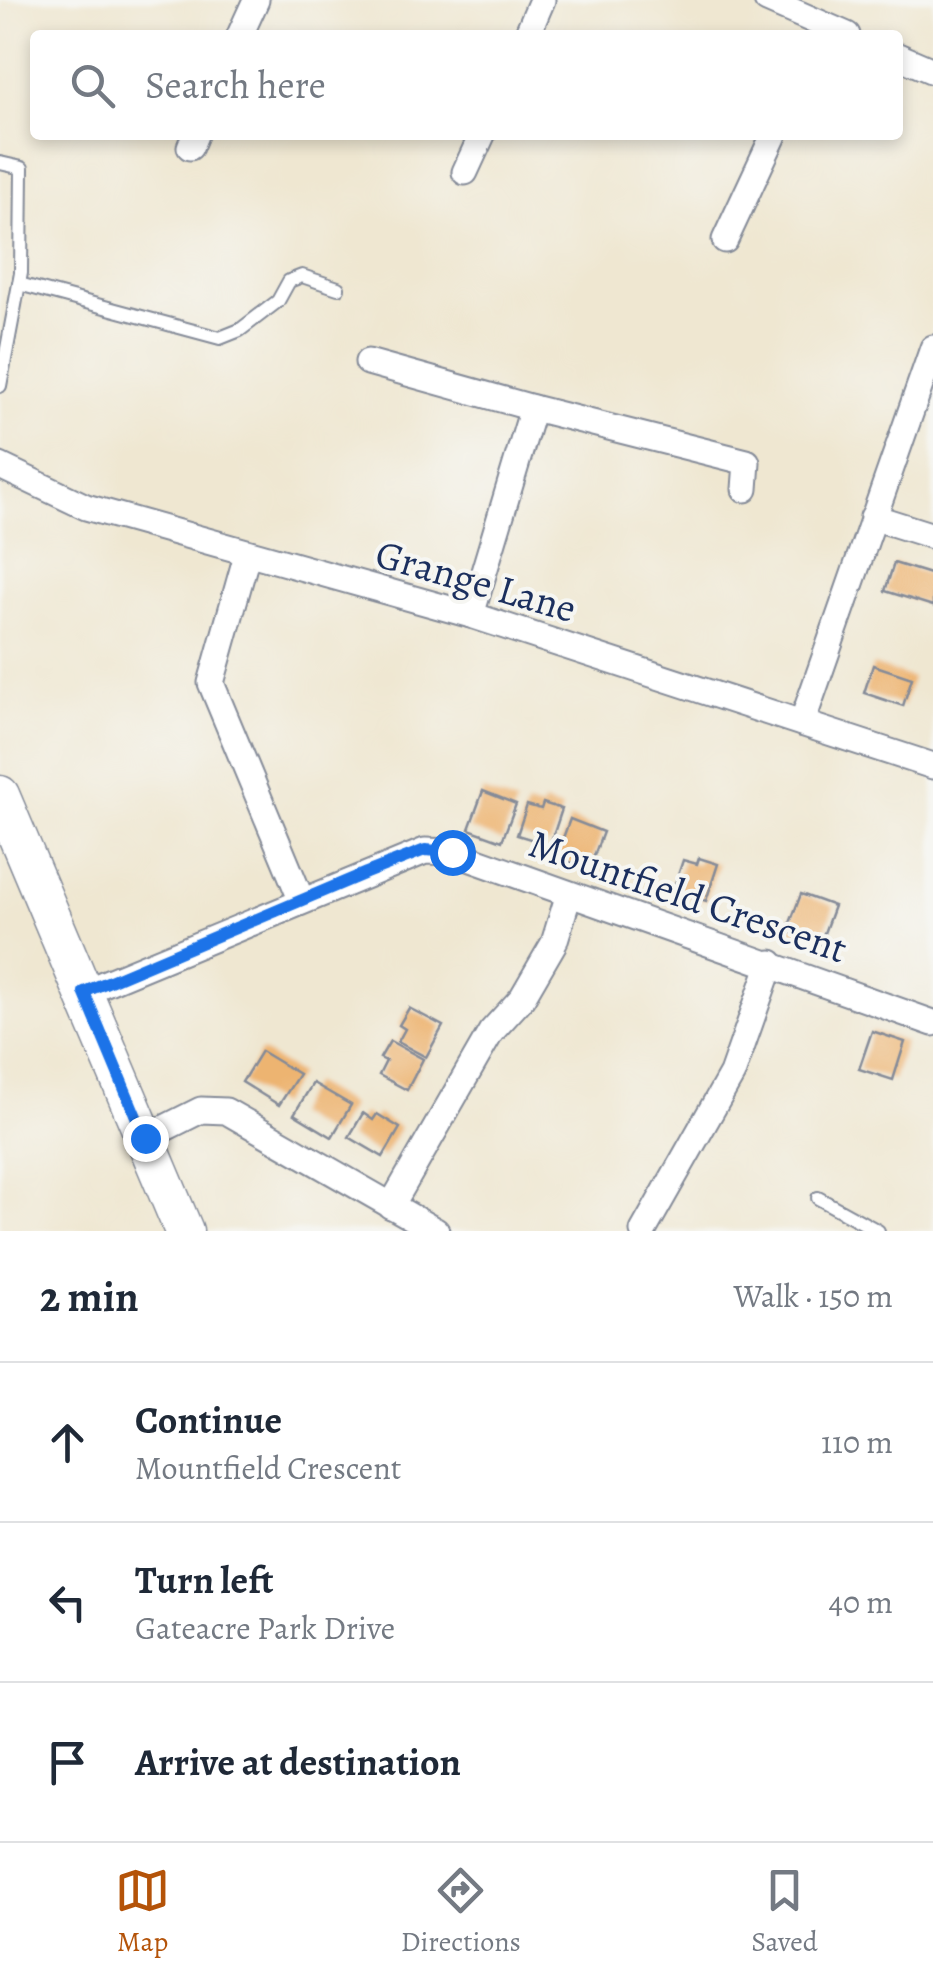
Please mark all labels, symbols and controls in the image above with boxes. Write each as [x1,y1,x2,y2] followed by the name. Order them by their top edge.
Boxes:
[30,30,903,140] search box
[65,58,120,113] icon: search
[145,59,326,111] text: Search here
[369,526,583,636] street label: Grange Lane
[522,816,854,976] street label: Mountfield Crescent
[430,830,476,876] route start
[123,1116,169,1162] route end
[40,1268,139,1325] text: 2 min
[733,1274,893,1318] text: Walk · 150 m
[135,1394,282,1446] text: Continue
[40,1415,95,1470] icon: ahead
[821,1420,893,1464] text: 110 m
[135,1446,401,1490] text: Mountfield Crescent
[135,1554,274,1606] text: Turn left
[40,1575,95,1630] icon: left
[828,1580,893,1624] text: 40 m
[135,1606,395,1650] text: Gateacre Park Drive
[40,1735,95,1790] icon: arrive
[135,1736,461,1788] text: Arrive at destination
[115,1863,170,1961] tab: Map
[401,1863,521,1961] tab: Directions
[751,1863,818,1961] tab: Saved

